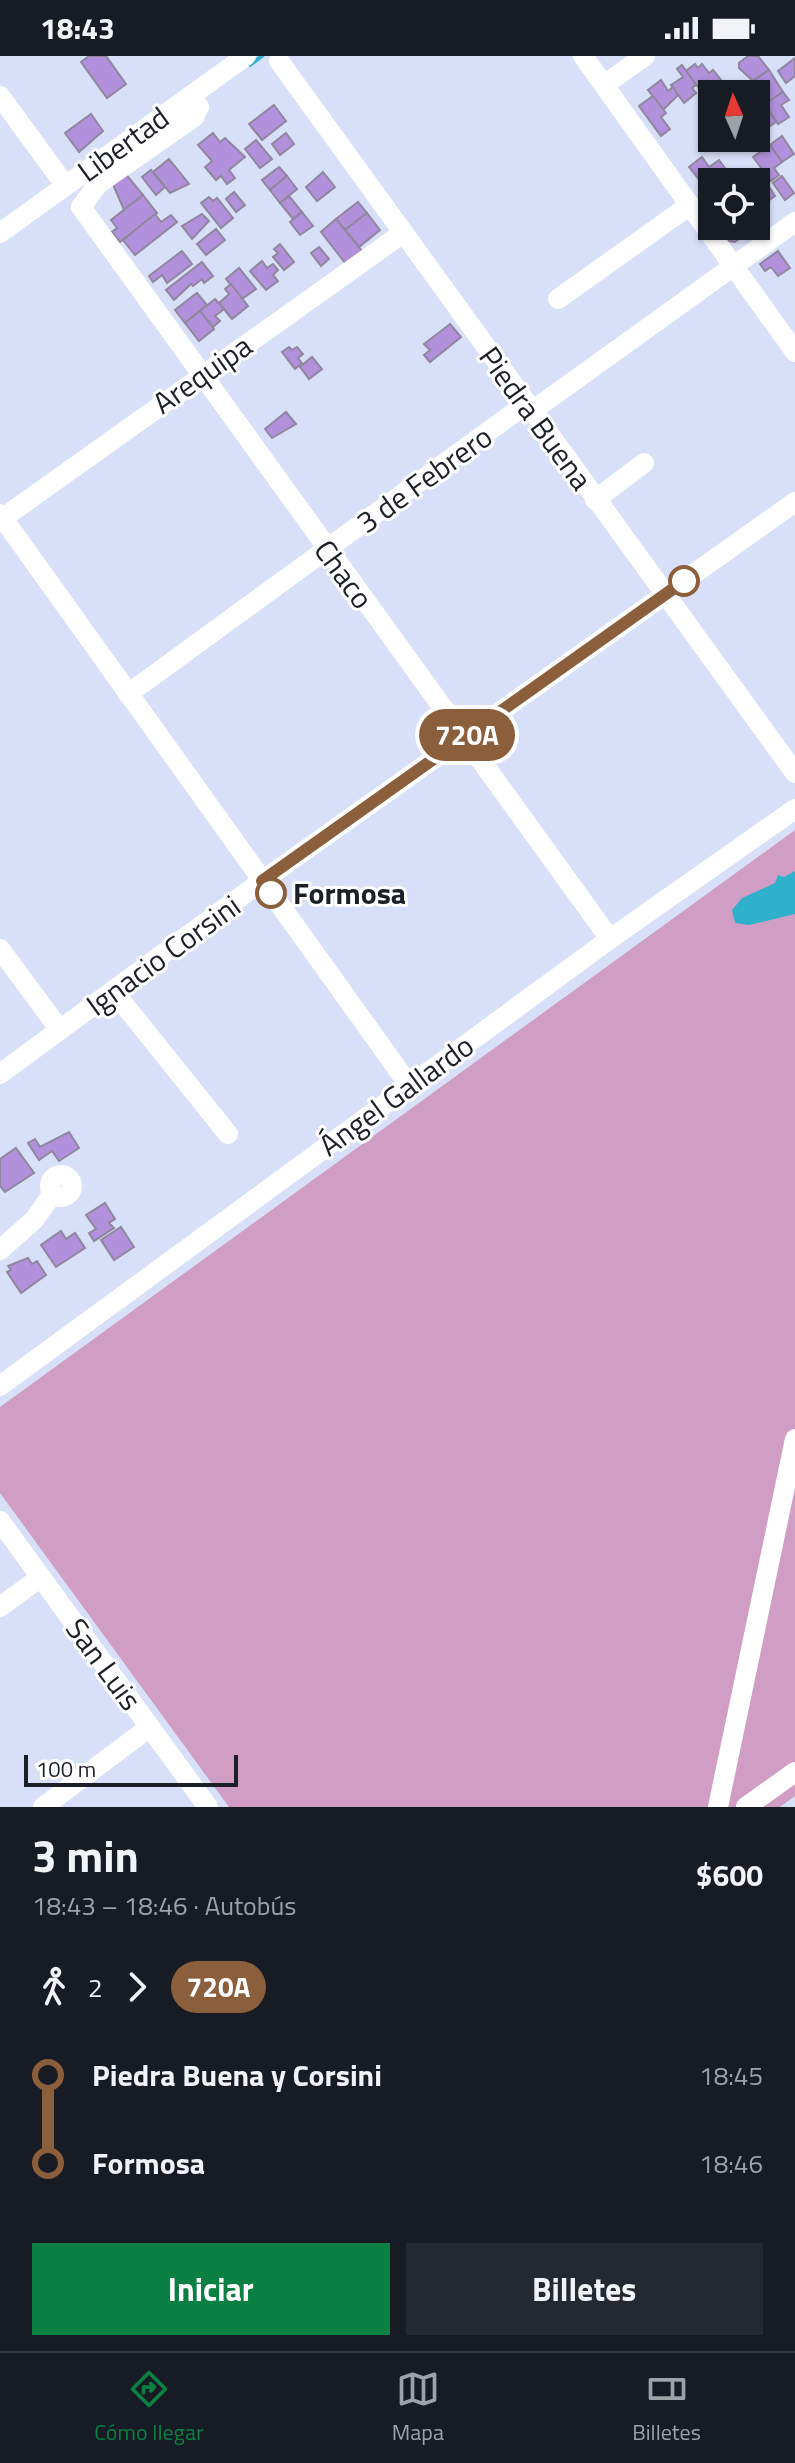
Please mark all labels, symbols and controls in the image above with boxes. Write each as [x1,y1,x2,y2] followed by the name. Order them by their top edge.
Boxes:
[40,5,115,51] text: 18:43
[698,80,770,152] north arrow
[698,80,770,240] map controls
[68,95,178,193] street label: Libertad
[698,168,770,240] button: locate
[143,323,261,425] street label: Arequipa
[468,336,604,500] street label: Piedra Buena
[346,414,502,544] street label: 3 de Febrero
[303,530,385,618] street label: Chaco
[669,566,699,596] unlabelled marker
[411,709,523,761] line badge: 720A
[435,713,499,756] text: 720A
[293,870,406,916] place label: Formosa
[256,878,286,908] marker: Formosa
[76,883,250,1027] street label: Ignacio Corsini
[309,1023,483,1167] street label: Ángel Gallardo
[55,1608,153,1720] street label: San Luis
[24,1751,238,1787] scale bar
[36,1752,96,1786] text: 100 m
[32,1822,139,1889] text: 3 min
[696,1852,763,1898] text: $600
[32,1886,296,1925] text: 18:43 – 18:46 · Autobús
[32,1965,76,2009] icon: walk
[115,1965,159,2009] icon: forward
[187,1965,250,2008] text: 720A
[88,1968,103,2007] text: 2
[92,2052,382,2098] text: Piedra Buena y Corsini
[699,2056,763,2095] text: 18:45
[92,2140,205,2186] text: Formosa
[699,2144,763,2183] text: 18:46
[32,2243,390,2335] button: Iniciar
[406,2243,763,2335] button: Billetes
[94,2367,204,2449] tab: Cómo llegar
[392,2367,444,2449] tab: Mapa
[632,2367,701,2449] tab: Billetes

